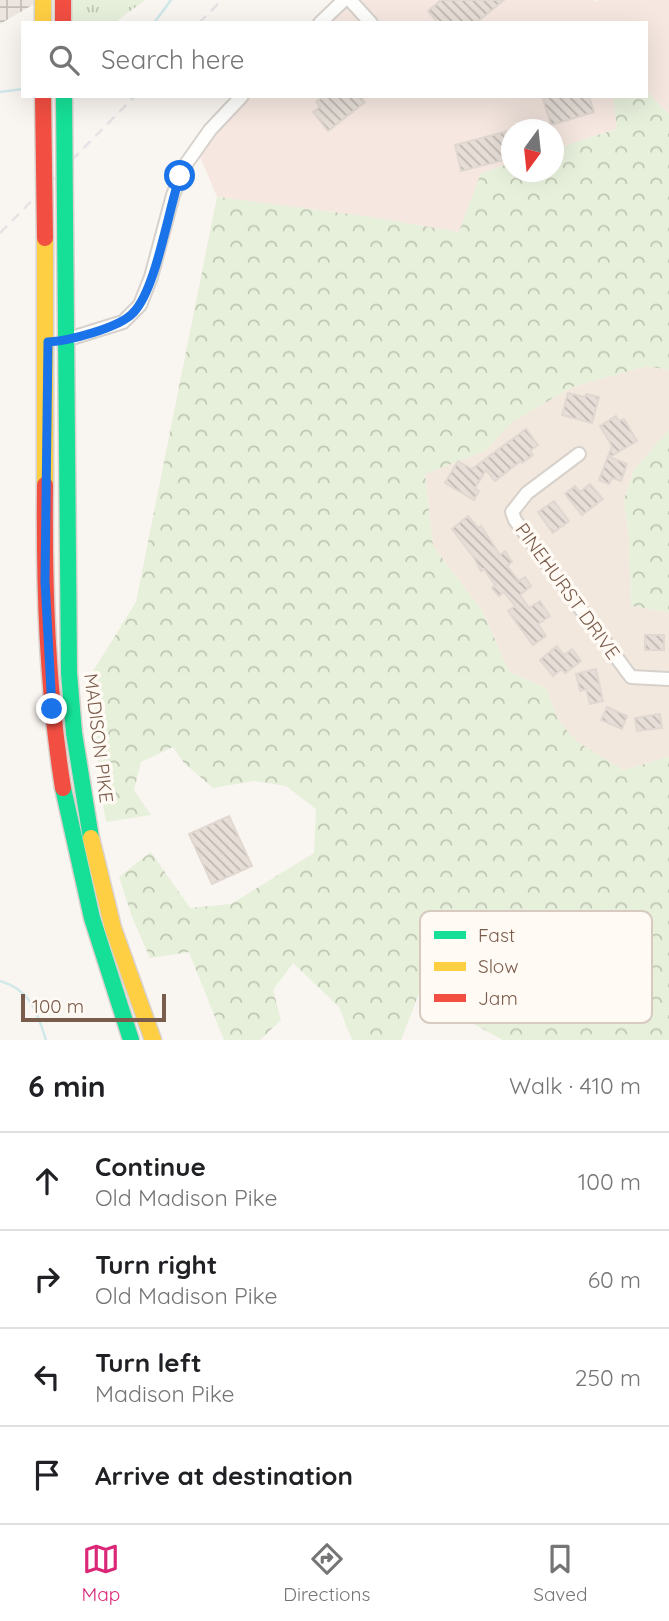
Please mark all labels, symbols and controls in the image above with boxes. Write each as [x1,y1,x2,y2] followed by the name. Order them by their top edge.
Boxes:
[21,21,648,98] search box
[45,41,83,79] icon: search
[101,43,245,76] text: Search here
[501,119,564,182] north arrow
[164,160,195,191] route start
[511,518,625,664] street label: PINEHURST DRIVE
[79,672,119,804] street label: MADISON PIKE
[36,693,67,724] route end
[420,911,652,1023] legend
[478,923,515,947] text: Fast
[478,954,519,978] text: Slow
[478,986,518,1010] text: Jam
[21,991,166,1023] scale bar
[32,994,84,1018] text: 100 m
[28,1067,106,1105] text: 6 min
[509,1071,641,1100] text: Walk · 410 m
[95,1150,206,1183] text: Continue
[28,1162,66,1200] icon: ahead
[578,1167,641,1196] text: 100 m
[95,1183,277,1212] text: Old Madison Pike
[95,1248,217,1281] text: Turn right
[28,1260,66,1298] icon: right
[588,1265,641,1294] text: 60 m
[95,1281,277,1310] text: Old Madison Pike
[95,1346,202,1379] text: Turn left
[28,1358,66,1396] icon: left
[575,1363,641,1392] text: 250 m
[95,1379,235,1408] text: Madison Pike
[28,1456,66,1494] icon: arrive
[95,1459,353,1492] text: Arrive at destination
[82,1540,120,1606] tab: Map
[283,1540,370,1606] tab: Directions
[533,1540,588,1606] tab: Saved

